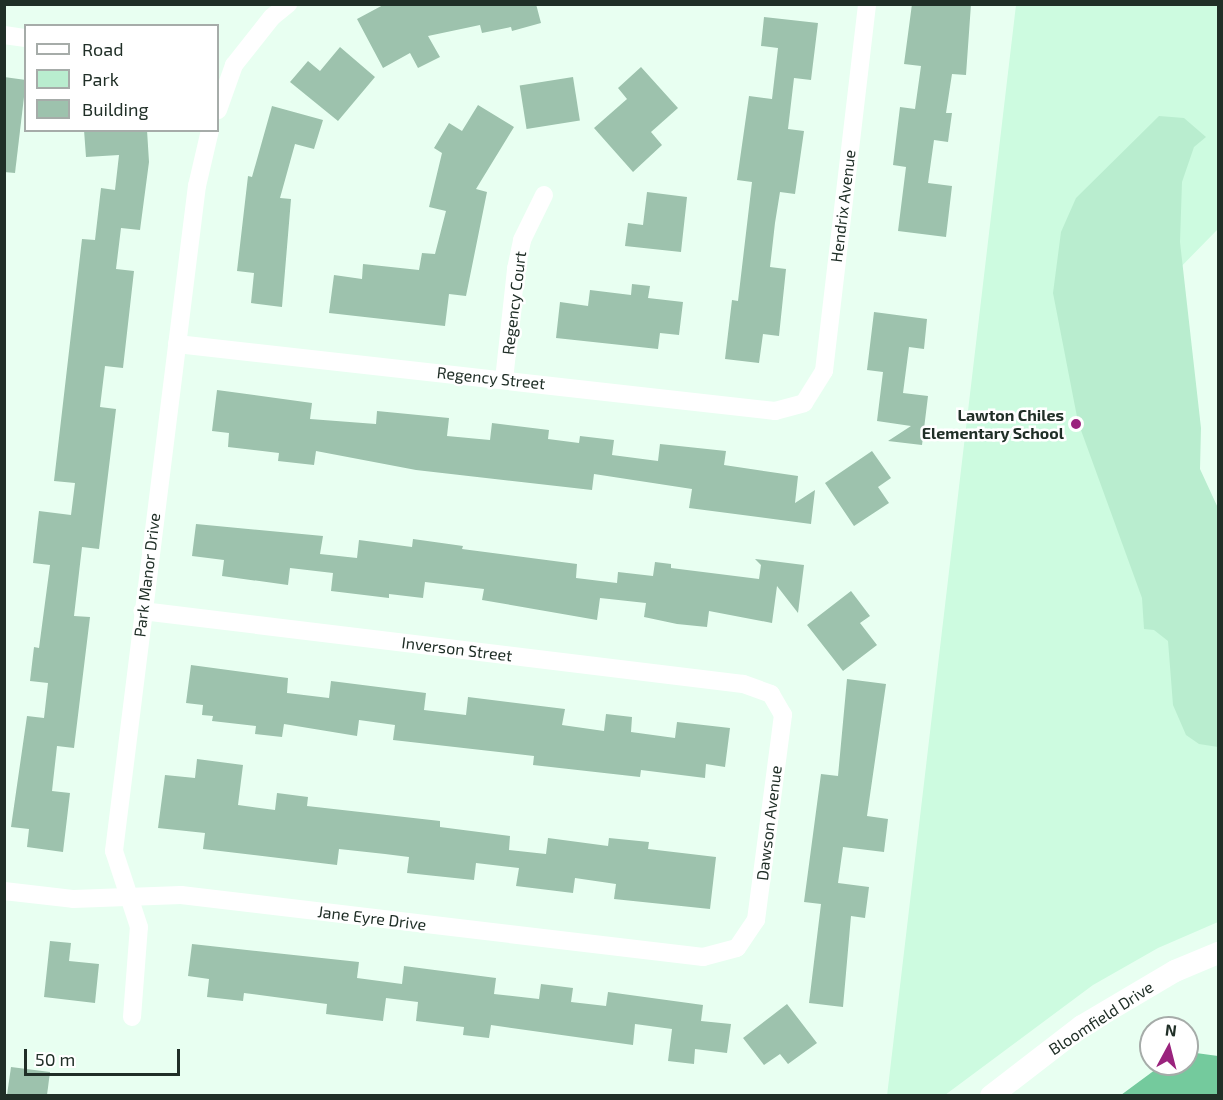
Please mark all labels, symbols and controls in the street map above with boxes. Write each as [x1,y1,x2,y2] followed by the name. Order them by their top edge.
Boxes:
[24,24,219,132] legend
[82,38,123,60] text: Road
[82,68,119,90] text: Park
[82,98,149,120] text: Building
[827,148,859,264] street label: Hendrix Avenue
[498,250,530,356] street label: Regency Court
[436,363,546,393] street label: Regency Street
[921,405,1064,443] place label: Lawton Chiles Elementary School
[1069,417,1083,431] marker: Lawton Chiles Elementary School
[130,512,164,638] street label: Park Manor Drive
[401,633,513,665] street label: Inverson Street
[752,764,786,882] street label: Dawson Avenue
[317,902,427,934] street label: Jane Eyre Drive
[1045,977,1157,1059] street label: Bloomfield Drive
[1139,1016,1199,1076] north arrow
[1164,1019,1178,1040] text: N
[27,1037,183,1075] scale bar
[35,1048,75,1070] text: 50 m

